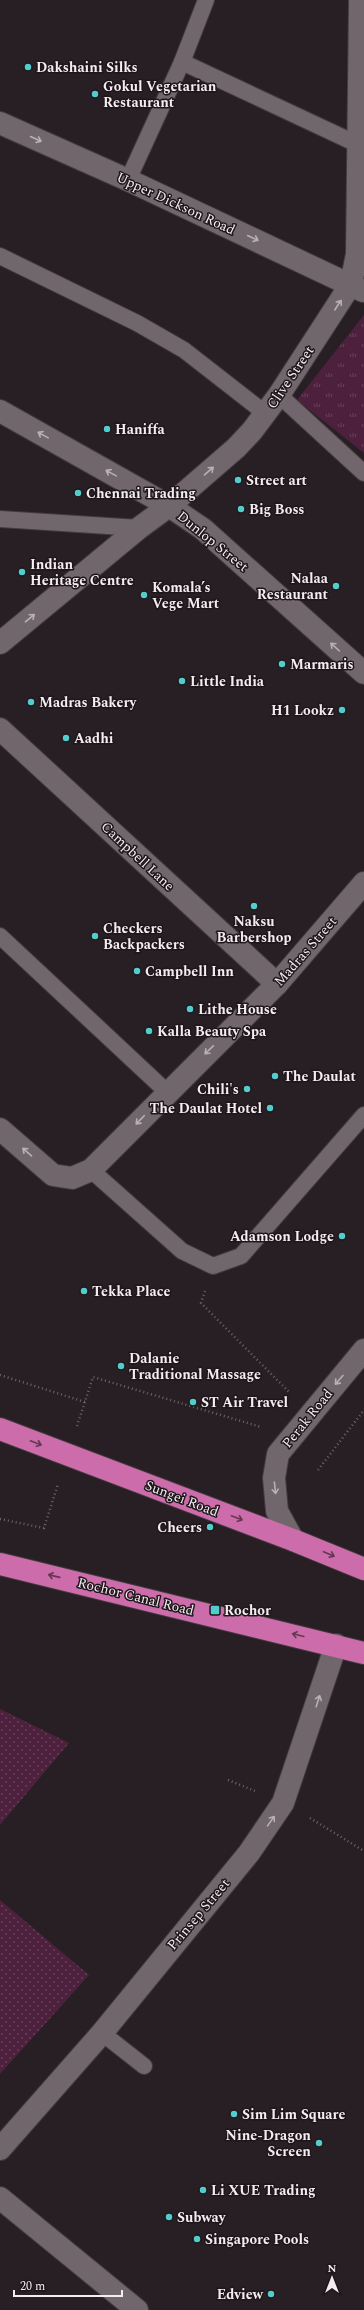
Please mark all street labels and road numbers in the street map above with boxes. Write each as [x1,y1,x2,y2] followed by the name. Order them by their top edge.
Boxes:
[113,167,239,240] street label: Upper Dickson Road
[261,341,319,413] street label: Clive Street
[172,506,253,577] street label: Dunlop Street
[96,817,179,896] street label: Campbell Lane
[269,912,342,991] street label: Madras Street
[277,1384,338,1452] street label: Perak Road
[142,1475,222,1522] street label: Sungei Road
[75,1572,197,1621] street label: Rochor Canal Road
[162,1874,235,1955] street label: Prinsep Street

